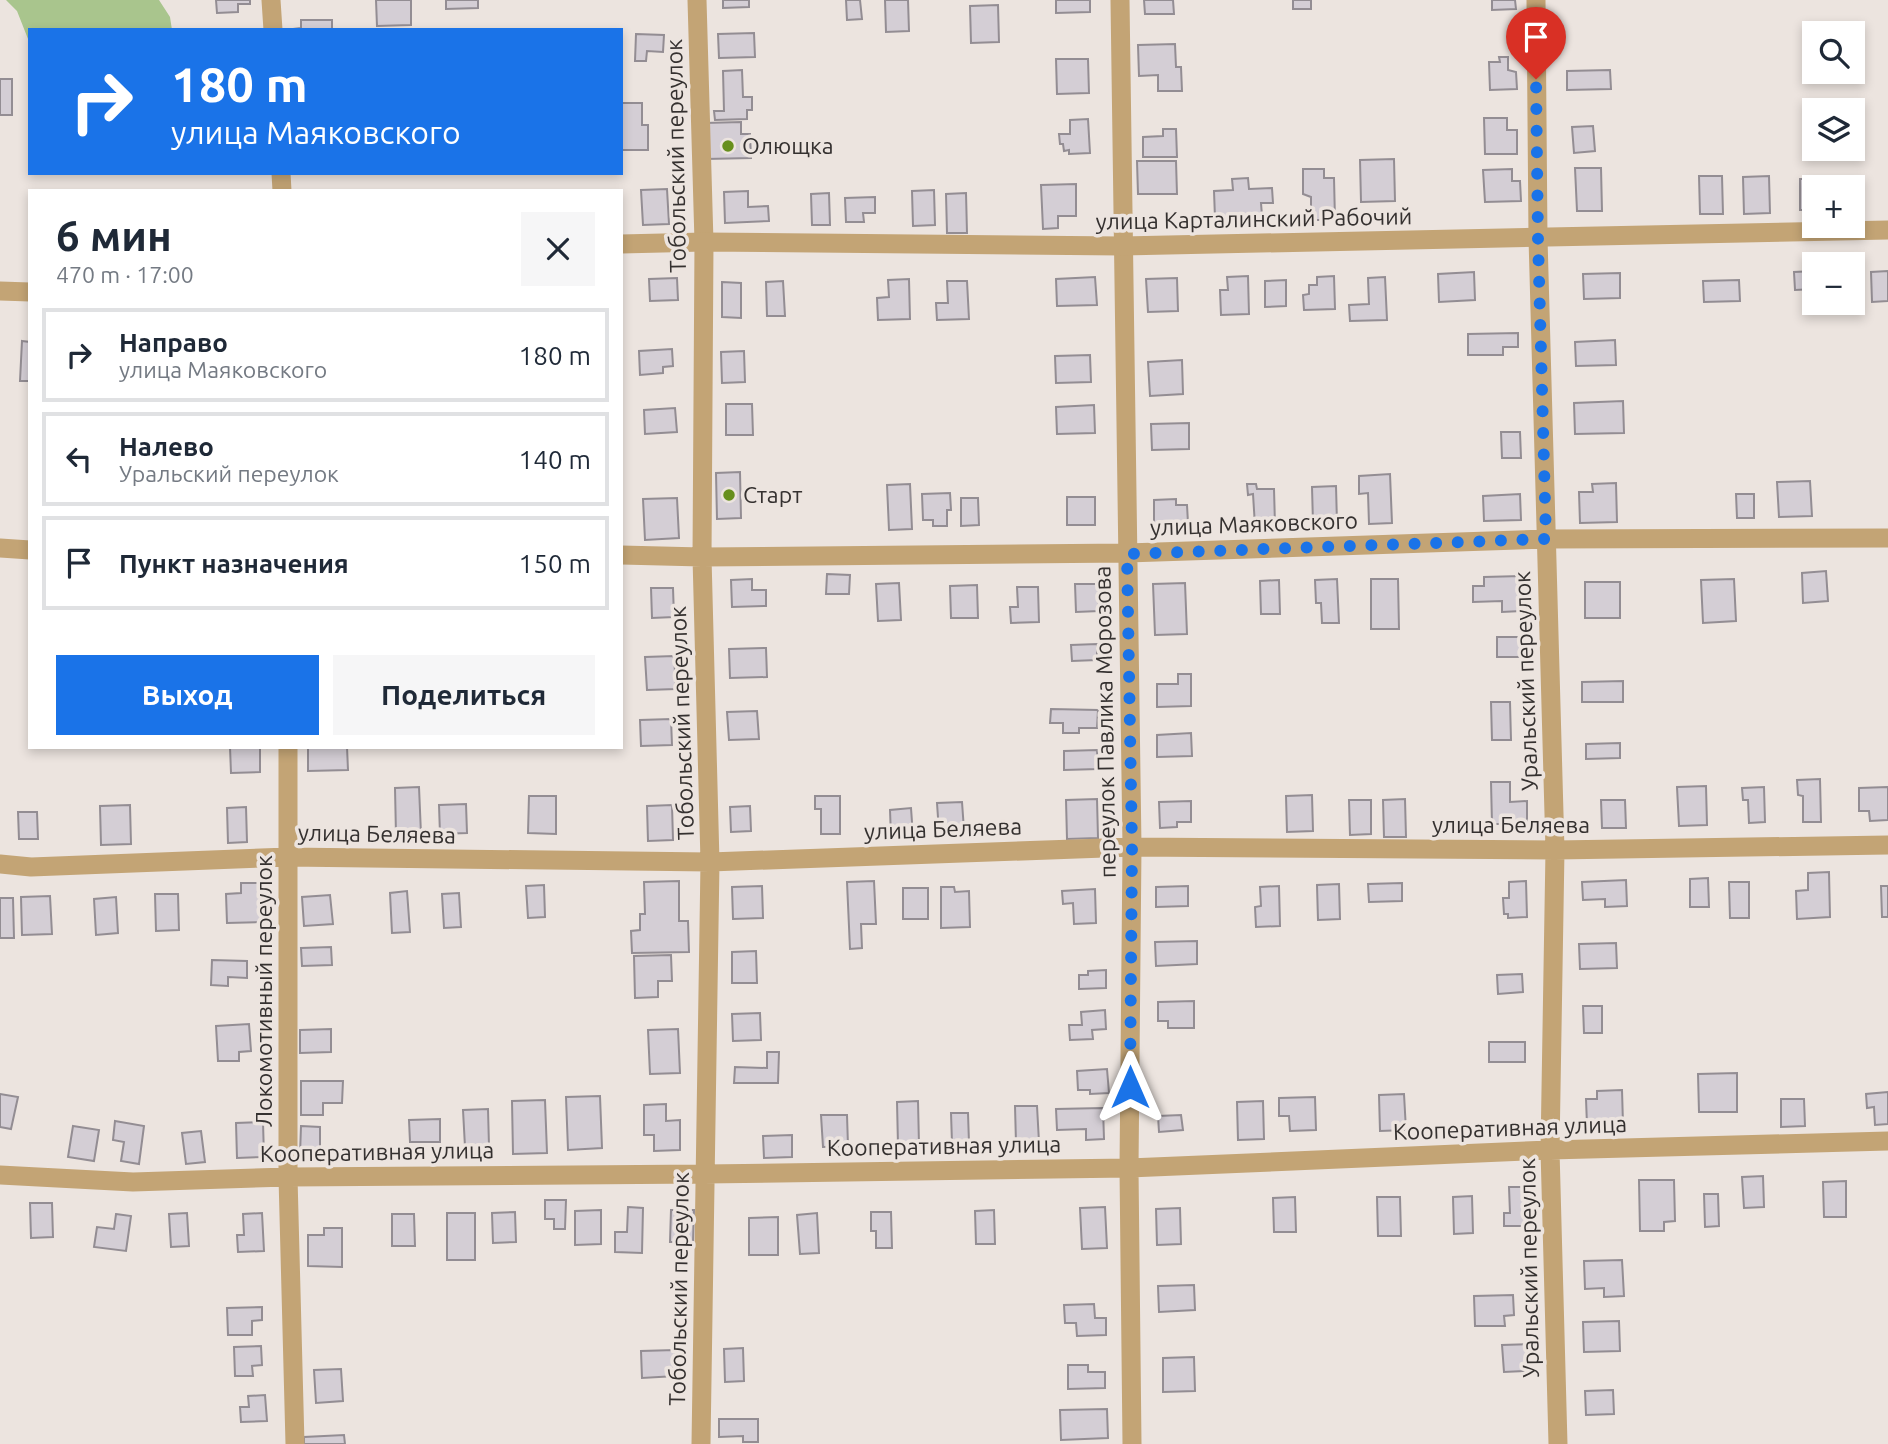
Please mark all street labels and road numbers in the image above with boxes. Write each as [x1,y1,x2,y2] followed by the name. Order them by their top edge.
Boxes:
[661,39,690,273] street label: Тобольский переулок
[1095,203,1412,234] street label: улица Карталинский Рабочий
[1150,507,1358,540] street label: улица Маяковского
[1089,566,1120,878] street label: переулок Павлика Морозова
[1509,571,1542,791] street label: Уральский переулок
[665,606,698,840] street label: Тобольский переулок
[1432,812,1590,837] street label: улица Беляева
[864,813,1022,844] street label: улица Беляева
[298,820,456,847] street label: улица Беляева
[251,855,276,1127] street label: Локомотивный переулок
[1393,1111,1627,1144] street label: Кооперативная улица
[827,1131,1061,1160] street label: Кооперативная улица
[260,1137,494,1166] street label: Кооперативная улица
[1514,1158,1543,1378] street label: Уральский переулок
[664,1172,693,1406] street label: Тобольский переулок

